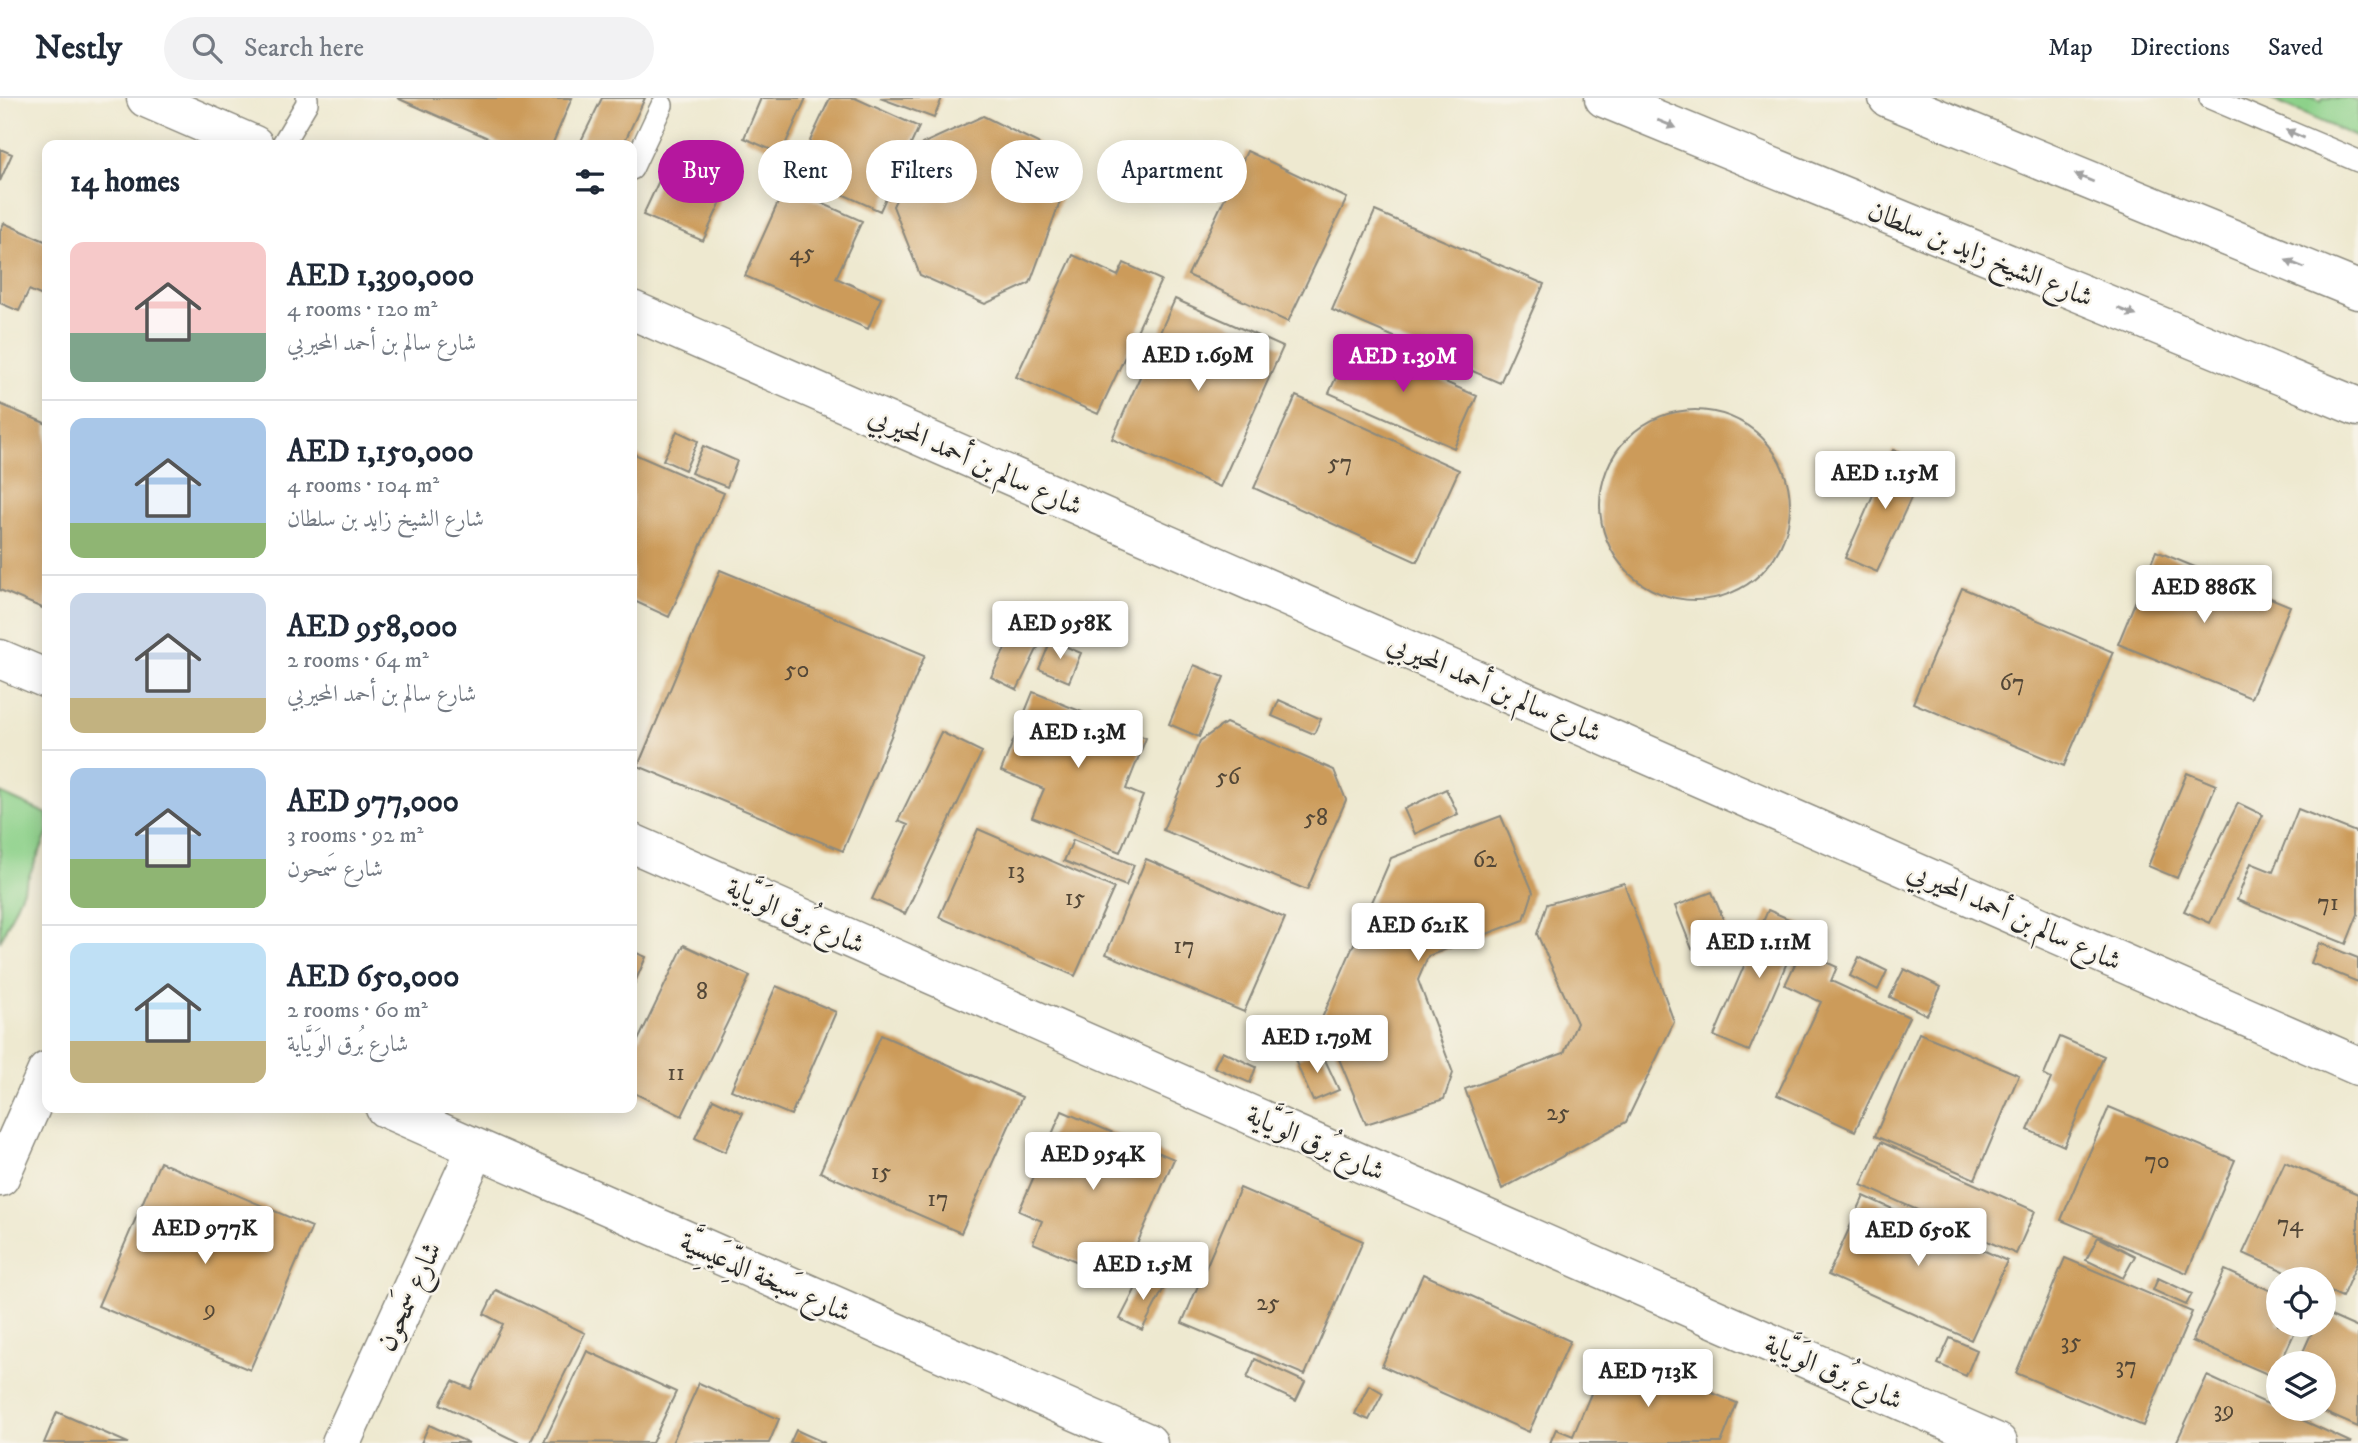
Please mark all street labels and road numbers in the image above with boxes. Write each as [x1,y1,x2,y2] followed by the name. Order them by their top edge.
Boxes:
[1860,193,2098,321] street label: شارع الشيخ زايد بن سلطان
[861,396,1089,530] street label: شارع سالم بن أحمد المحيربي
[1380,623,1608,757] street label: شارع سالم بن أحمد المحيربي
[1900,851,2128,985] street label: شارع سالم بن أحمد المحيربي
[719,864,873,967] street label: شارع بُرق الوَيَّاية
[1239,1091,1393,1194] street label: شارع بُرق الوَيَّاية
[672,1217,859,1335] street label: شارع سَبخة الدِّعَيسِيَّة
[365,1235,454,1359] street label: شارع سَمحون
[1757,1320,1911,1423] street label: شارع بُرق الوَيَّاية

